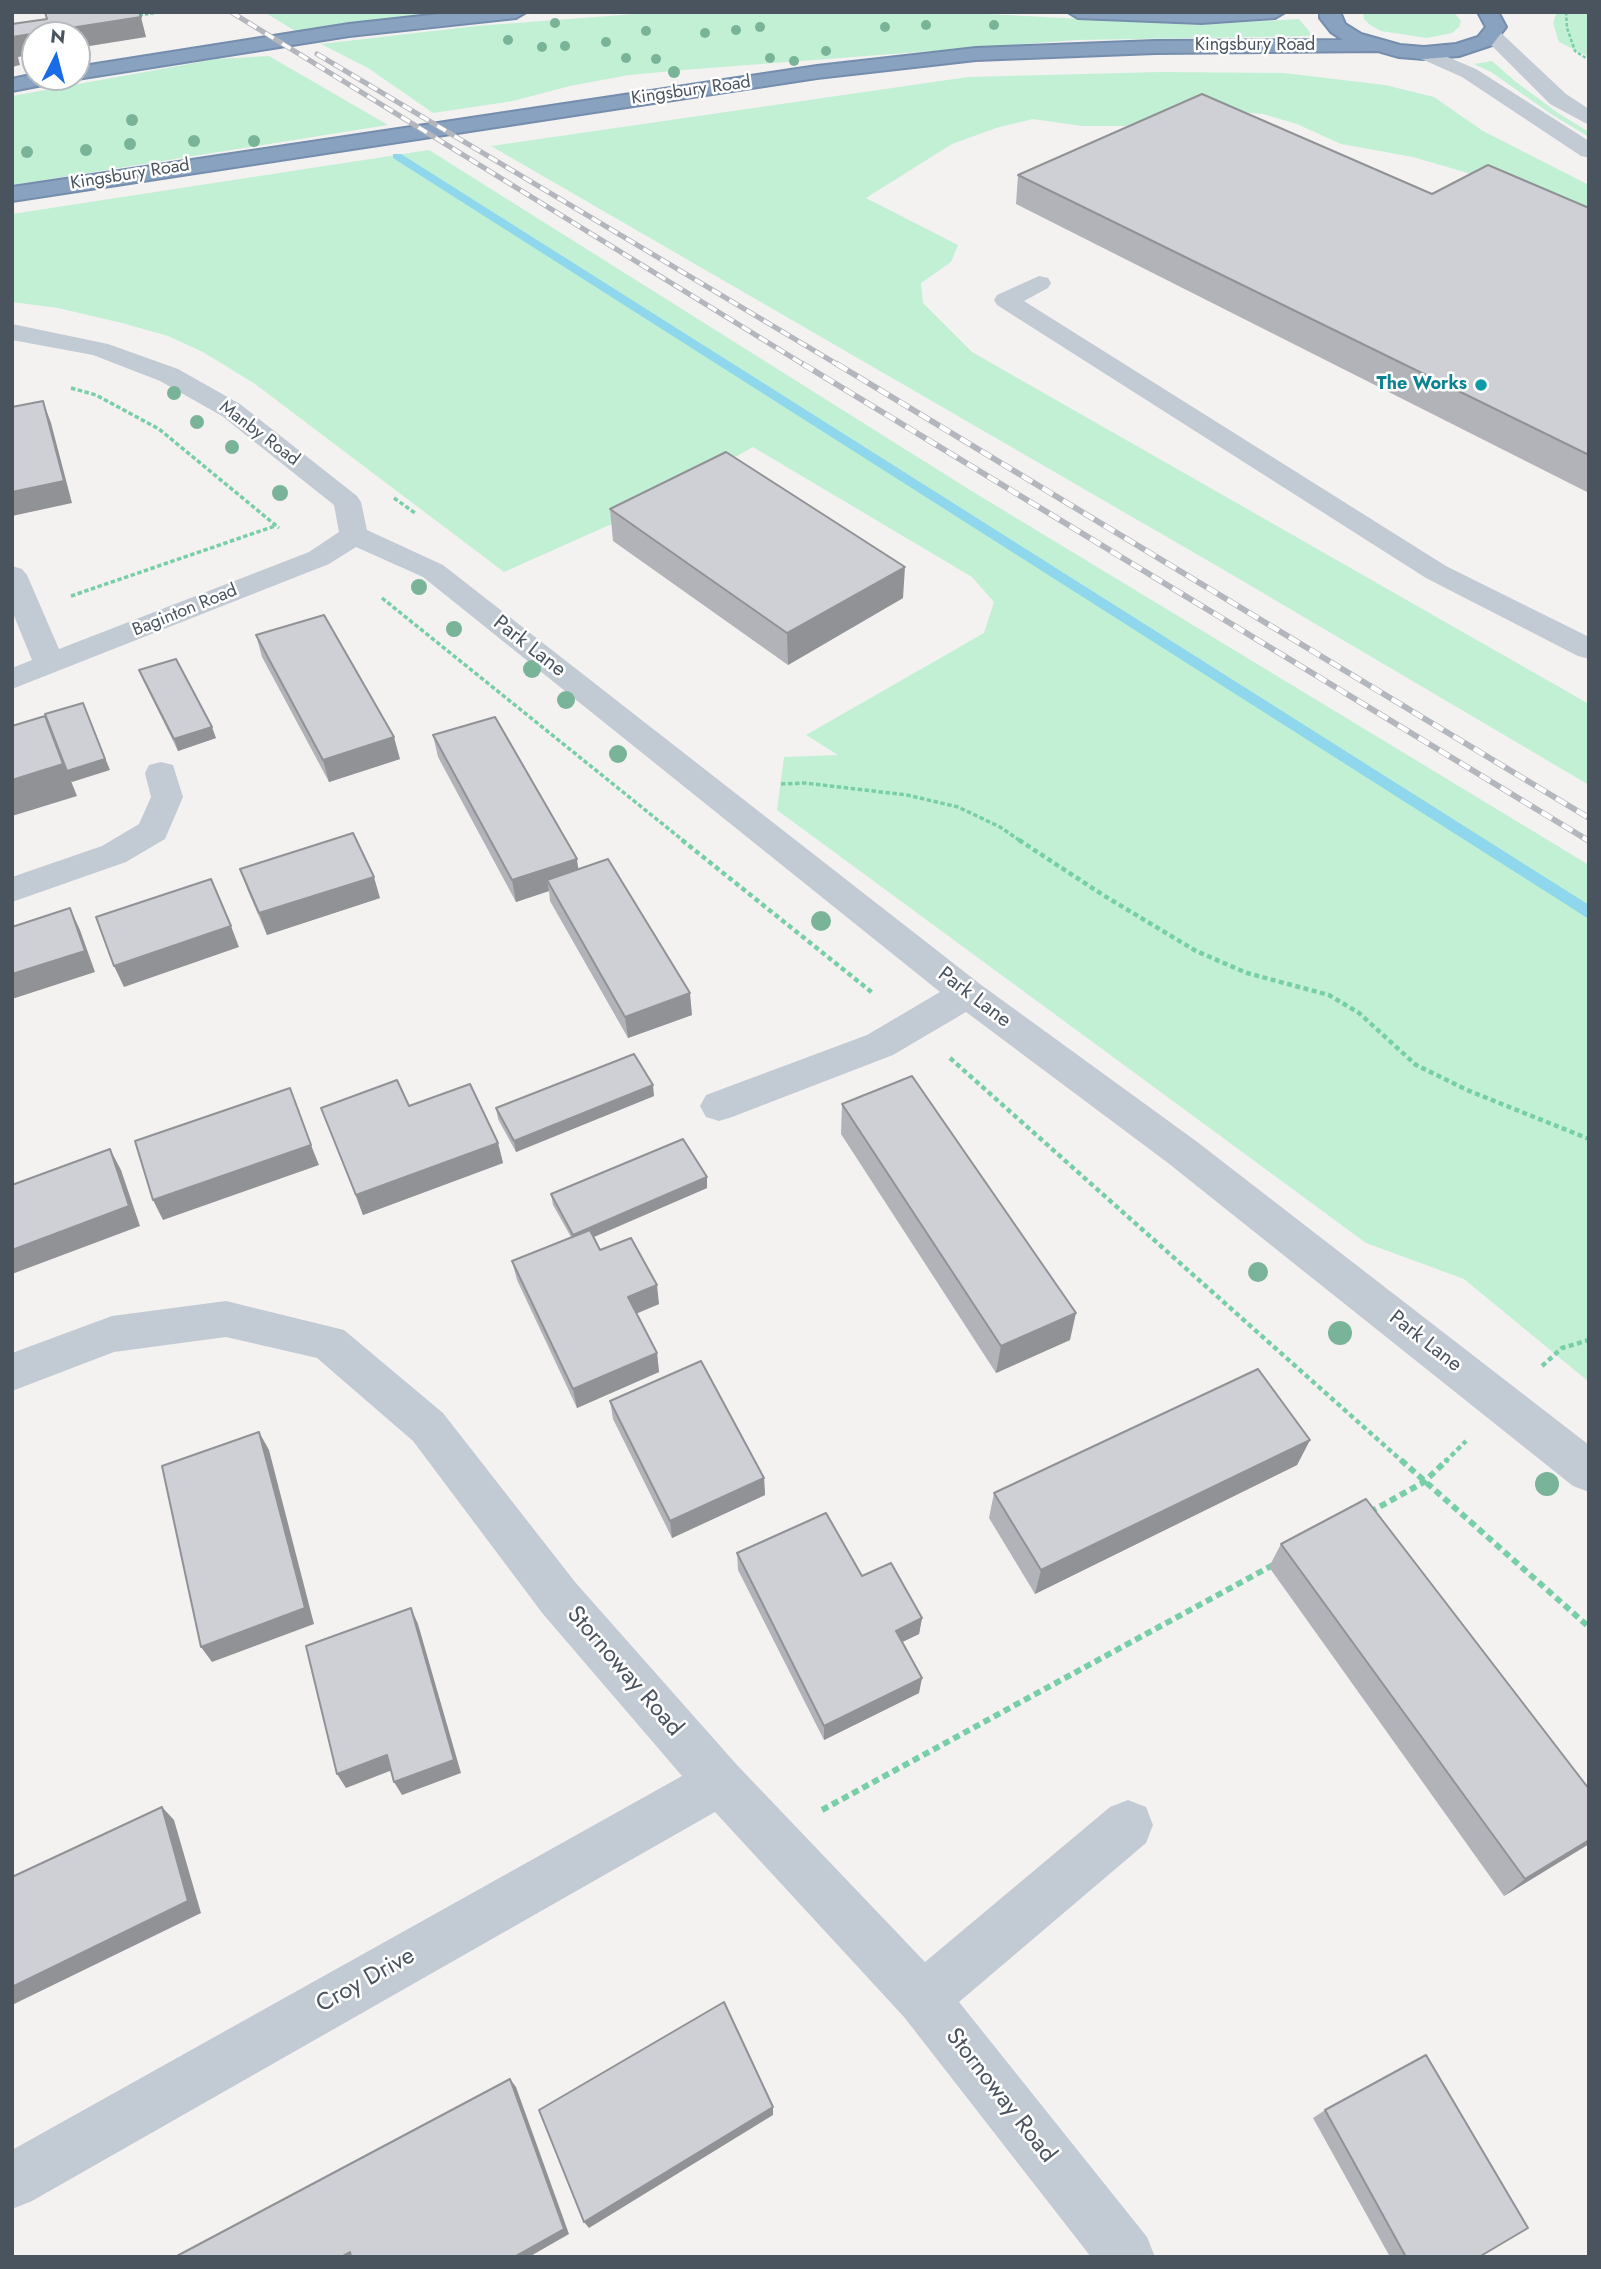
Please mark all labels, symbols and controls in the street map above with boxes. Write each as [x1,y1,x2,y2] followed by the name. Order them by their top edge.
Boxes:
[21,21,91,91] north arrow
[49,22,67,51] text: N
[1195,35,1315,57] street label: Kingsbury Road
[630,72,752,110] street label: Kingsbury Road
[69,155,191,195] street label: Kingsbury Road
[1377,374,1467,396] place label: The Works
[1473,377,1489,393] marker: The Works
[215,397,303,471] street label: Manby Road
[130,580,240,642] street label: Baginton Road
[488,611,570,683] street label: Park Lane
[932,962,1016,1034] street label: Park Lane
[1384,1306,1466,1378] street label: Park Lane
[560,1601,688,1743] street label: Stornoway Road
[312,1942,420,2020] street label: Croy Drive
[939,2023,1061,2169] street label: Stornoway Road

